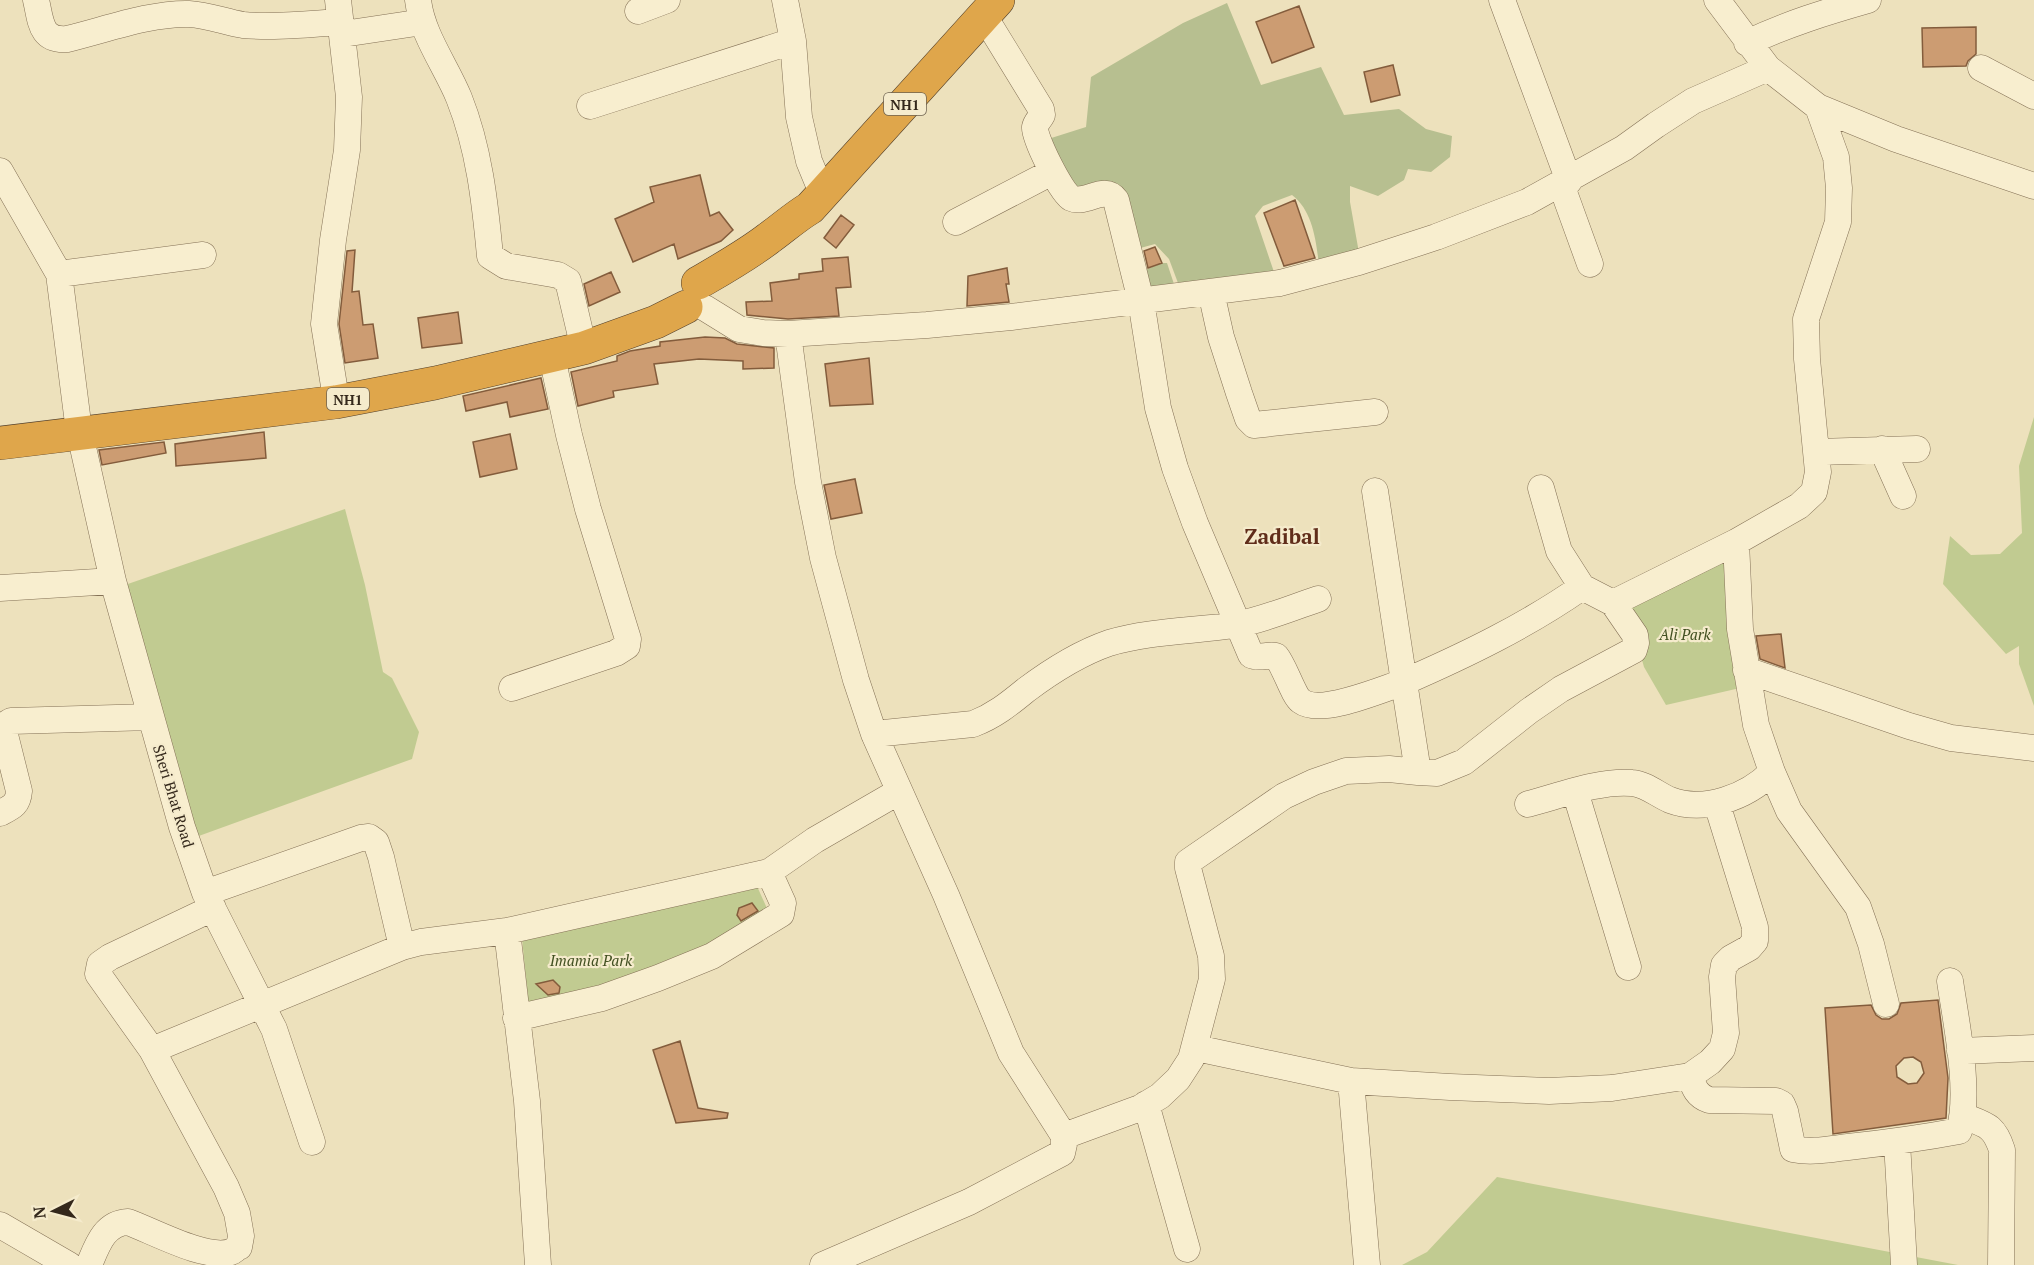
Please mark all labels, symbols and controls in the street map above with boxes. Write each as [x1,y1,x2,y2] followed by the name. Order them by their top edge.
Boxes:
[884,93,926,115] road number: NH1
[327,388,369,410] road number: NH1
[1244,522,1320,550] district label: Zadibal
[1658,624,1712,644] park label: Ali Park
[149,742,199,850] street label: Sheri Bhat Road
[549,950,633,970] park label: Imamia Park
[24,1181,84,1241] north arrow
[28,1205,51,1220] text: N

